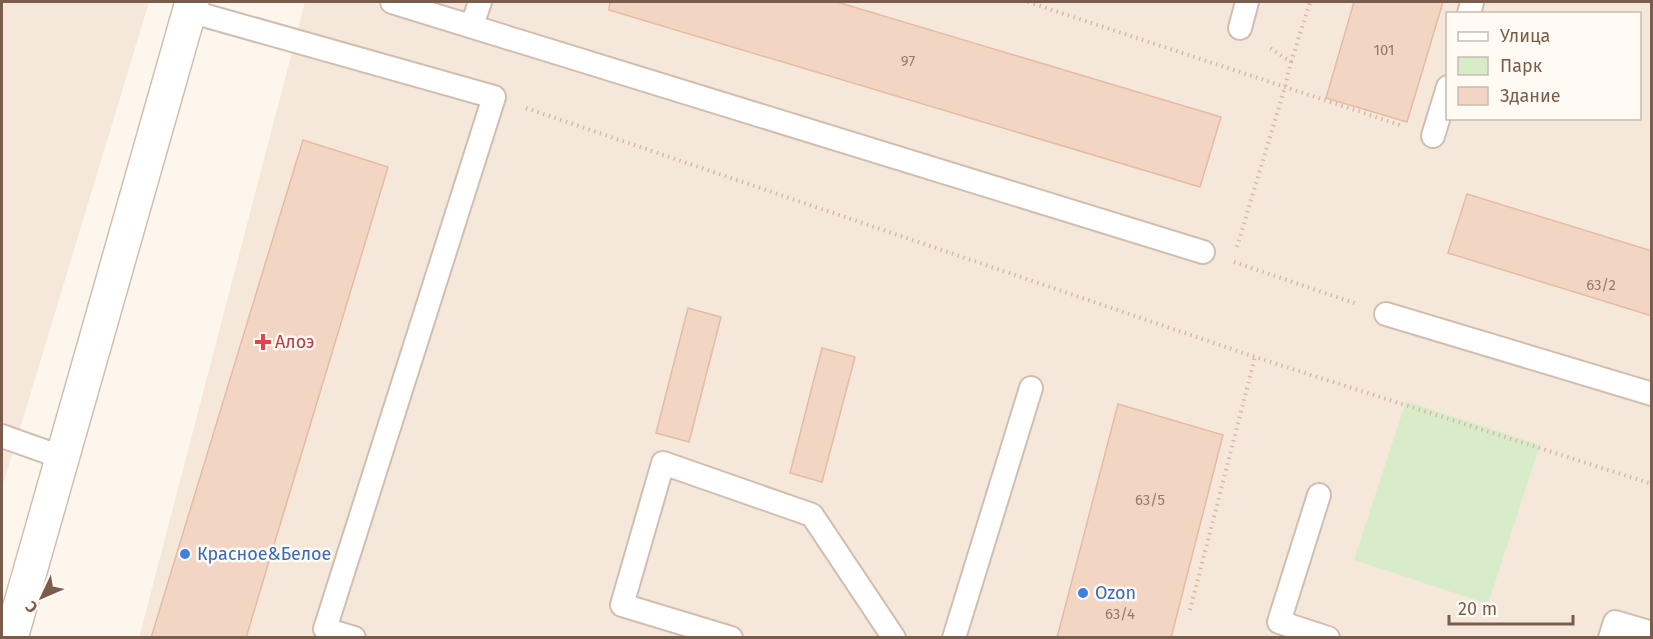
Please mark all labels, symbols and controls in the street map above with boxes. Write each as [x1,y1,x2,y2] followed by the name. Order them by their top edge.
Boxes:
[1446,12,1641,120] legend
[1500,25,1550,47] text: Улица
[1374,41,1395,59] house number: 101
[901,52,915,70] house number: 97
[1500,55,1543,77] text: Парк
[1500,85,1561,107] text: Здание
[1586,276,1616,294] house number: 63/2
[275,331,314,353] place label: Алоэ
[256,335,270,349] marker: Алоэ
[1135,491,1165,509] house number: 63/5
[197,543,331,565] place label: Красное&Белое
[178,547,192,561] marker: Красное&Белое
[12,567,72,627] north arrow
[1095,582,1136,604] place label: Ozon
[1076,586,1090,600] marker: Ozon
[1449,588,1574,626] scale bar
[21,597,42,617] text: С
[1458,598,1497,620] text: 20 m
[1105,605,1135,623] house number: 63/4

